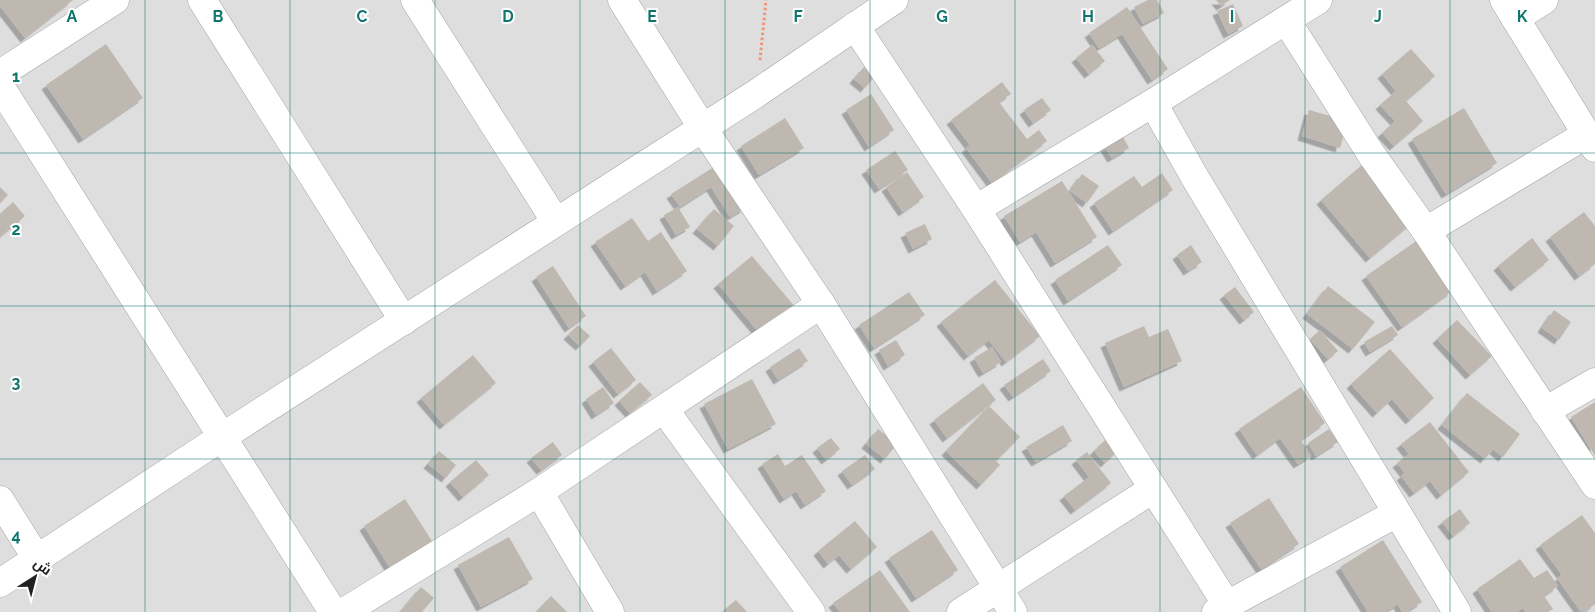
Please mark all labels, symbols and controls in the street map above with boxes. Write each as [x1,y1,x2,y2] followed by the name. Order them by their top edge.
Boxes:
[67,7,78,26] text: A
[213,7,224,26] text: B
[357,7,368,26] text: C
[502,7,514,26] text: D
[647,7,657,26] text: E
[793,7,803,26] text: F
[936,7,948,26] text: G
[1082,7,1094,26] text: H
[1230,7,1234,26] text: I
[1374,7,1382,26] text: J
[1517,7,1528,26] text: K
[12,67,20,86] text: 1
[11,220,21,239] text: 2
[12,373,21,392] text: 3
[11,526,21,545] text: 4
[10,552,60,602] north arrow
[30,555,55,579] text: ش

